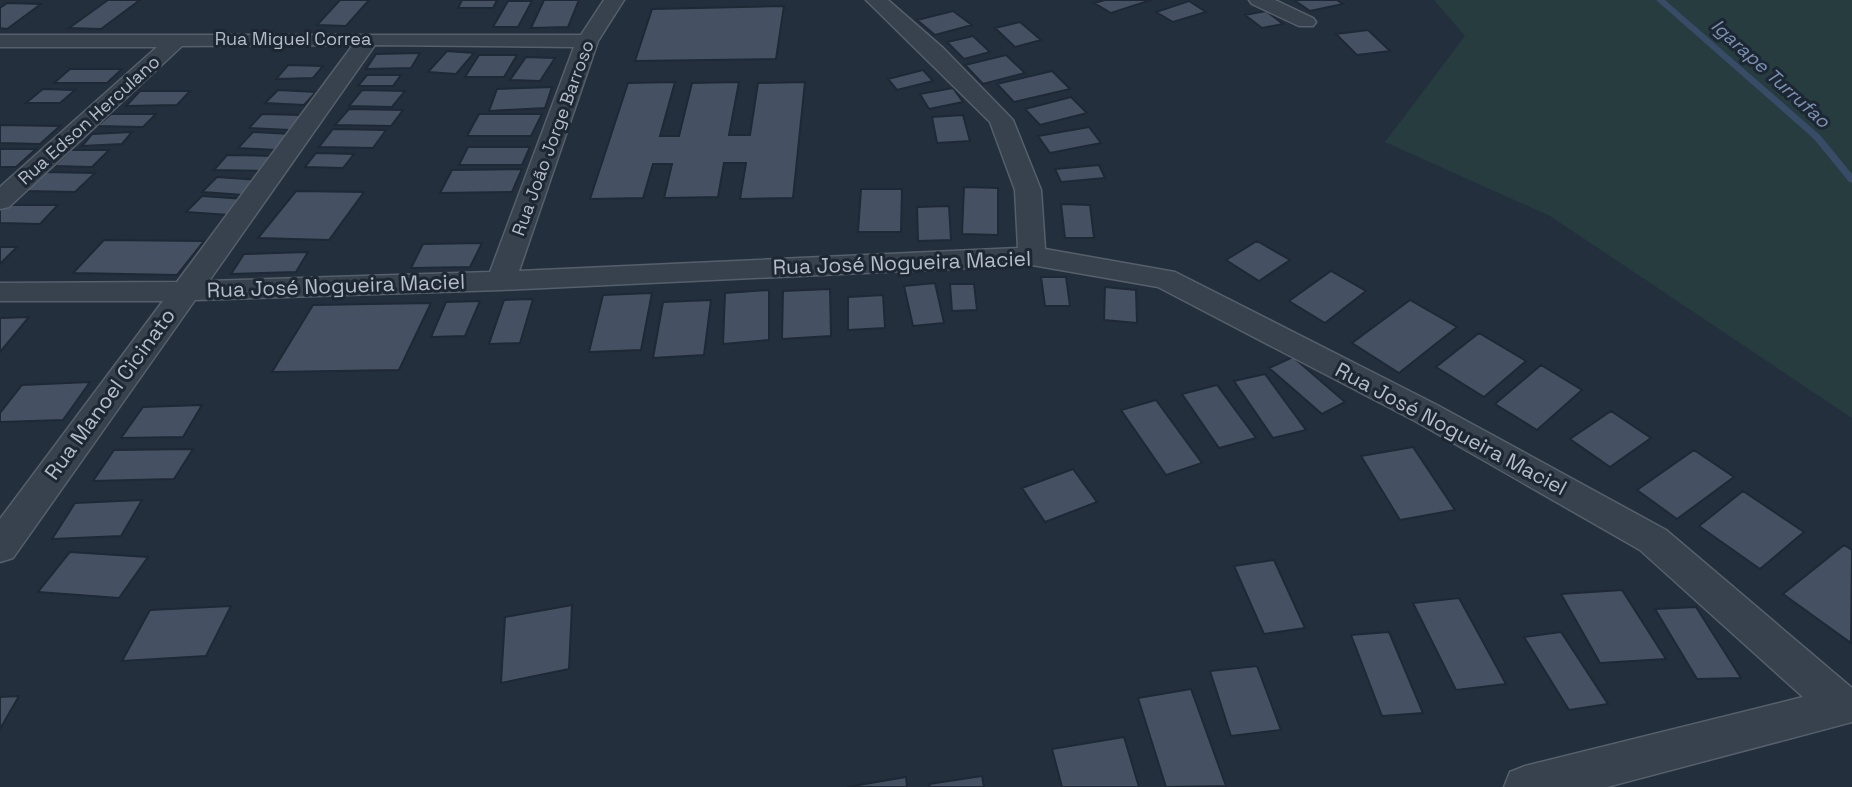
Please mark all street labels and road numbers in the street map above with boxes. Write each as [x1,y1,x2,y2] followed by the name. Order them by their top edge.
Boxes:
[215,27,371,50] street label: Rua Miguel Correa
[506,37,599,239] street label: Rua João Jorge Barroso
[13,50,164,189] street label: Rua Edson Herculano
[772,244,1032,281] street label: Rua José Nogueira Maciel
[206,267,466,304] street label: Rua José Nogueira Maciel
[38,303,181,485] street label: Rua Manoel Cicinato
[1331,356,1572,501] street label: Rua José Nogueira Maciel

